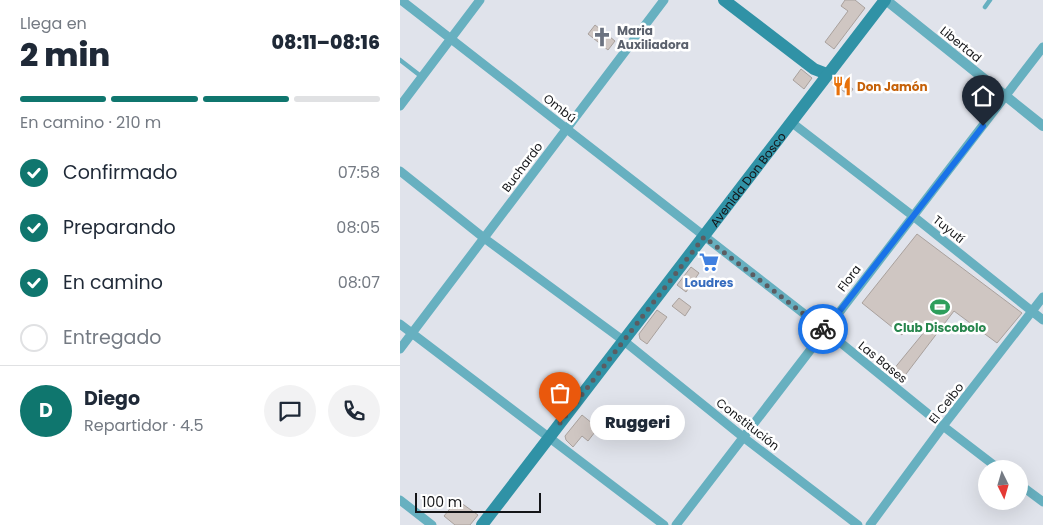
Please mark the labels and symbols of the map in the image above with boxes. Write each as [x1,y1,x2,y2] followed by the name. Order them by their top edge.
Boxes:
[617,22,689,53] place label: Maria Auxiliadora
[937,22,985,66] street label: Libertad
[591,26,613,48] church icon: Maria Auxiliadora
[831,75,853,97] restaurant icon: Don Jamón
[962,75,1004,126] pin
[857,78,928,95] place label: Don Jamón
[540,90,580,126] street label: Ombú
[705,128,790,230] street label: Avenida Don Bosco
[498,138,547,195] street label: Buchardo
[930,211,968,247] street label: Tuyutí
[698,251,720,273] supermarket icon: Loudres
[833,261,865,295] street label: Flora
[685,274,734,291] place label: Loudres
[929,296,951,318] sports icon: Club Discobolo
[798,304,848,354] courier
[894,319,987,336] place label: Club Discobolo
[855,337,911,387] street label: Las Bases
[539,372,581,423] pin
[925,379,968,427] street label: El Ceibo
[713,394,783,454] street label: Constitución
[590,406,685,440] callout: Ruggeri
[978,460,1028,510] north arrow
[415,490,541,513] scale bar

